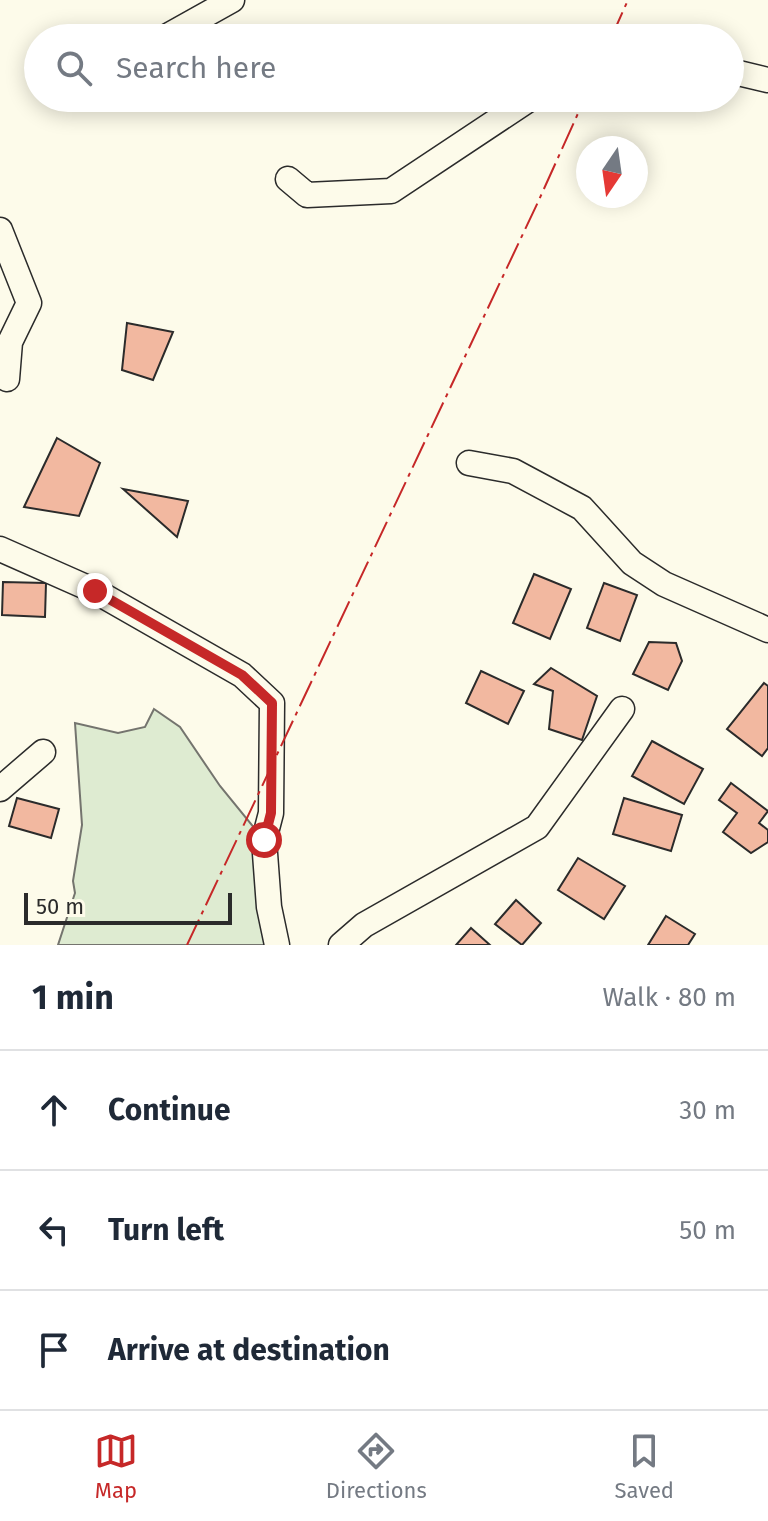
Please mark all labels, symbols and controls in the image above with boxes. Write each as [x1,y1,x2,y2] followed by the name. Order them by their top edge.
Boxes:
[24,24,744,112] search box
[52,46,96,90] icon: search
[116,50,276,86] text: Search here
[576,136,648,208] north arrow
[77,573,113,609] route end
[246,822,282,858] route start
[24,889,232,925] scale bar
[36,893,84,920] text: 50 m
[32,977,114,1018] text: 1 min
[602,982,736,1013] text: Walk · 80 m
[32,1088,76,1132] icon: ahead
[108,1092,231,1128] text: Continue
[679,1095,736,1126] text: 30 m
[32,1208,76,1252] icon: left
[108,1212,224,1248] text: Turn left
[679,1215,736,1246] text: 50 m
[32,1328,76,1372] icon: arrive
[108,1332,390,1368] text: Arrive at destination
[94,1429,138,1504] tab: Map
[326,1429,427,1504] tab: Directions
[615,1429,674,1504] tab: Saved

